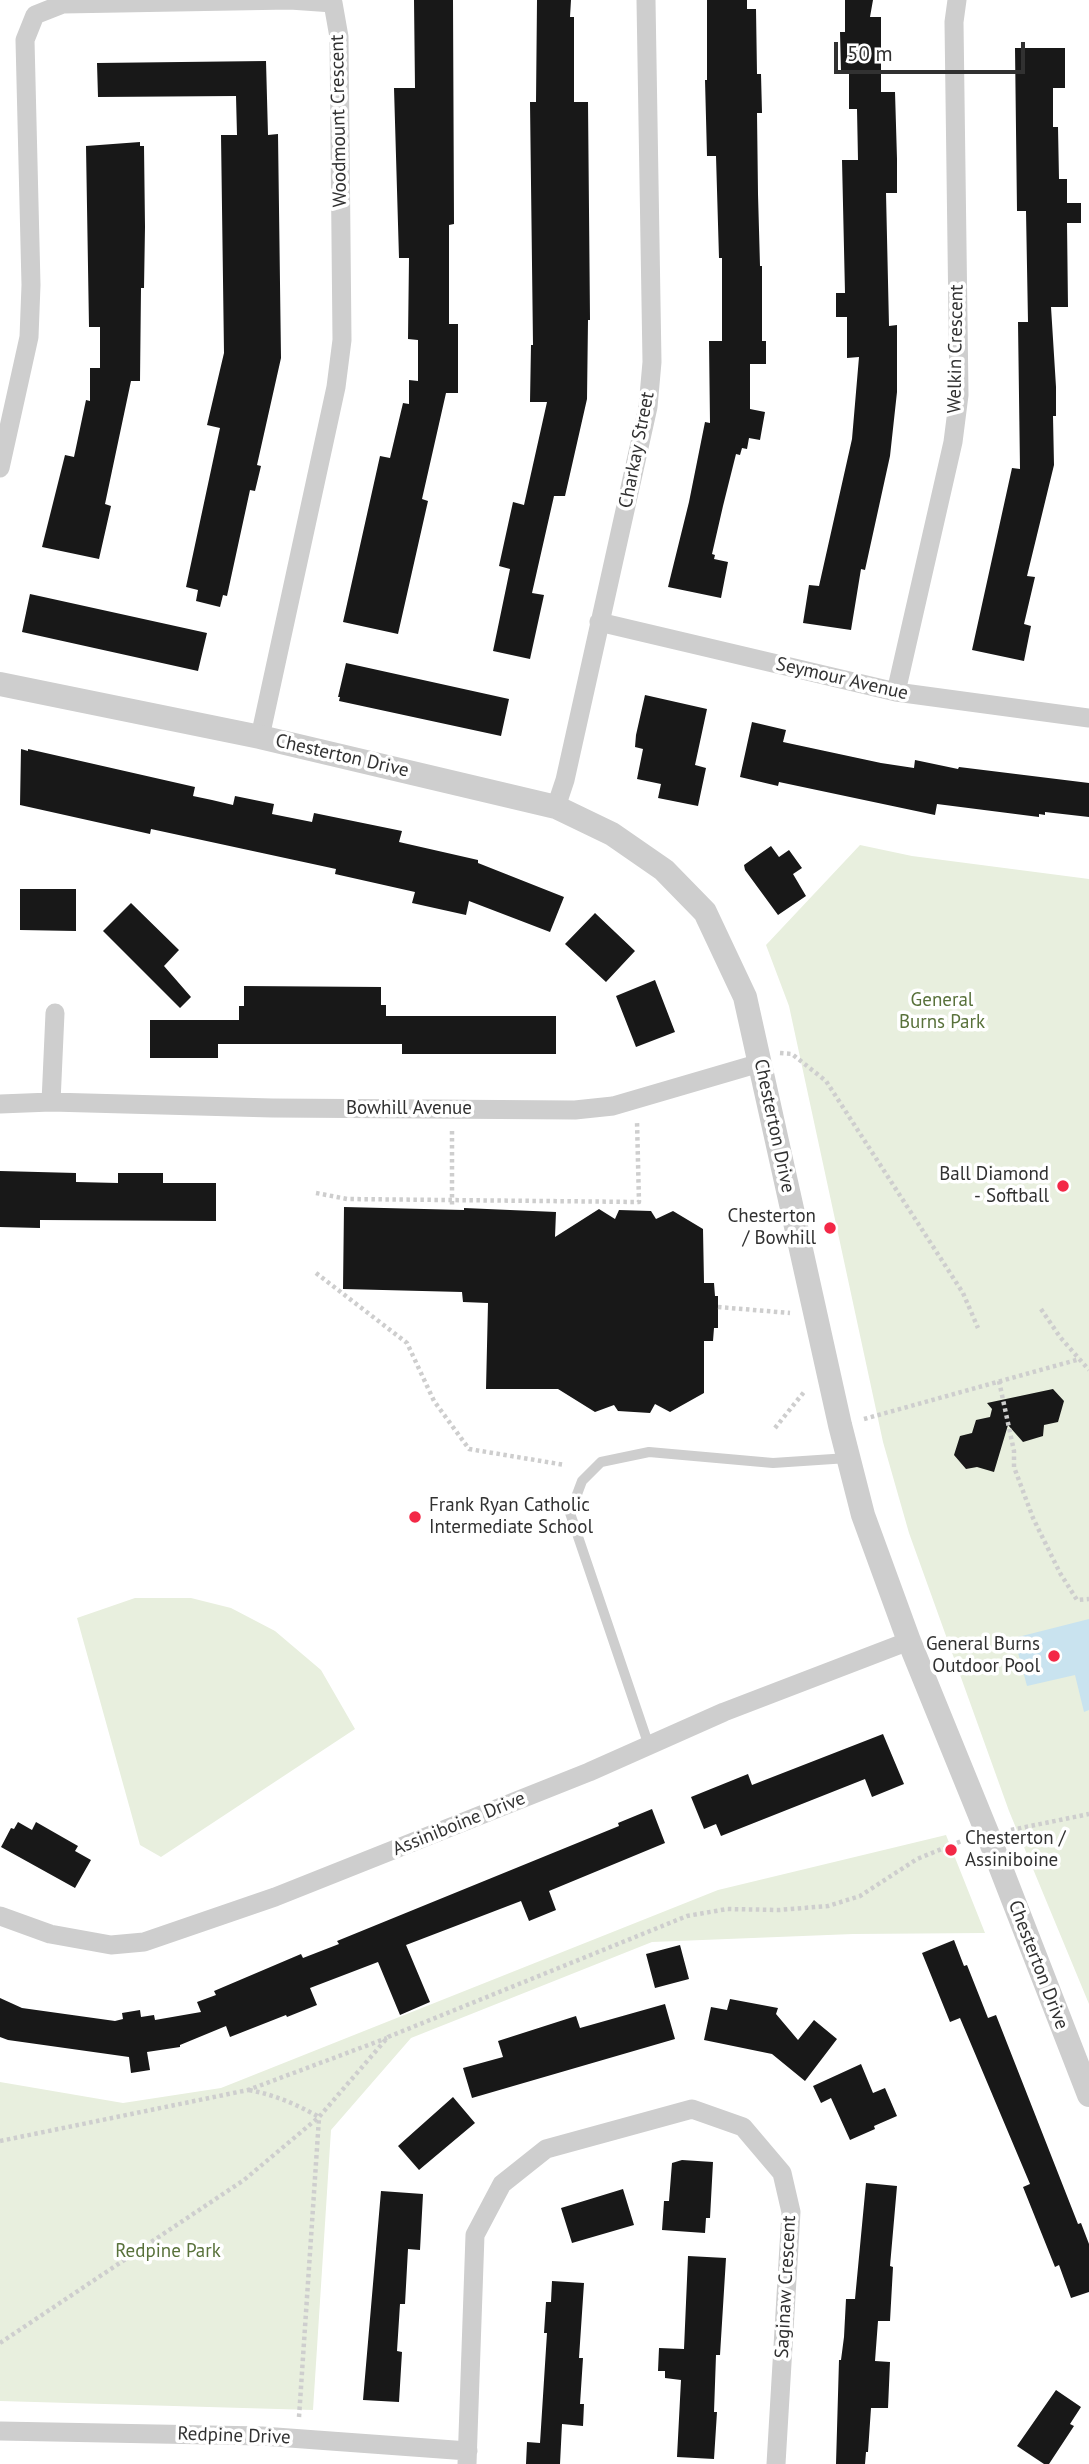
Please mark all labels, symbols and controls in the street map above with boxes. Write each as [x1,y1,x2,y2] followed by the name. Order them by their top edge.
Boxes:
[837,28,1028,72] scale bar
[326,35,352,207] street label: Woodmount Crescent
[847,40,893,67] text: 50 m
[943,284,969,414] street label: Welkin Crescent
[615,390,659,510] street label: Charkay Street
[774,653,910,705] street label: Seymour Avenue
[273,730,411,782] street label: Chesterton Drive
[899,990,985,1034] park label: General Burns Park
[749,1057,799,1195] street label: Chesterton Drive
[346,1098,472,1120] street label: Bowhill Avenue
[939,1164,1049,1208] place label: Ball Diamond - Softball
[1055,1178,1071,1194] marker: Ball Diamond - Softball
[727,1206,816,1250] place label: Chesterton / Bowhill
[822,1220,838,1236] marker: Chesterton / Bowhill
[429,1495,593,1539] place label: Frank Ryan Catholic Intermediate School
[407,1509,423,1525] marker: Frank Ryan Catholic Intermediate School
[926,1634,1040,1678] place label: General Burns Outdoor Pool
[1046,1648,1062,1664] marker: General Burns Outdoor Pool
[389,1787,529,1861] street label: Assiniboine Drive
[965,1828,1065,1872] place label: Chesterton / Assiniboine
[943,1842,959,1858] marker: Chesterton / Assiniboine
[1003,1897,1073,2033] street label: Chesterton Drive
[771,2215,801,2359] street label: Saginaw Crescent
[115,2241,221,2263] park label: Redpine Park
[177,2423,291,2449] street label: Redpine Drive

